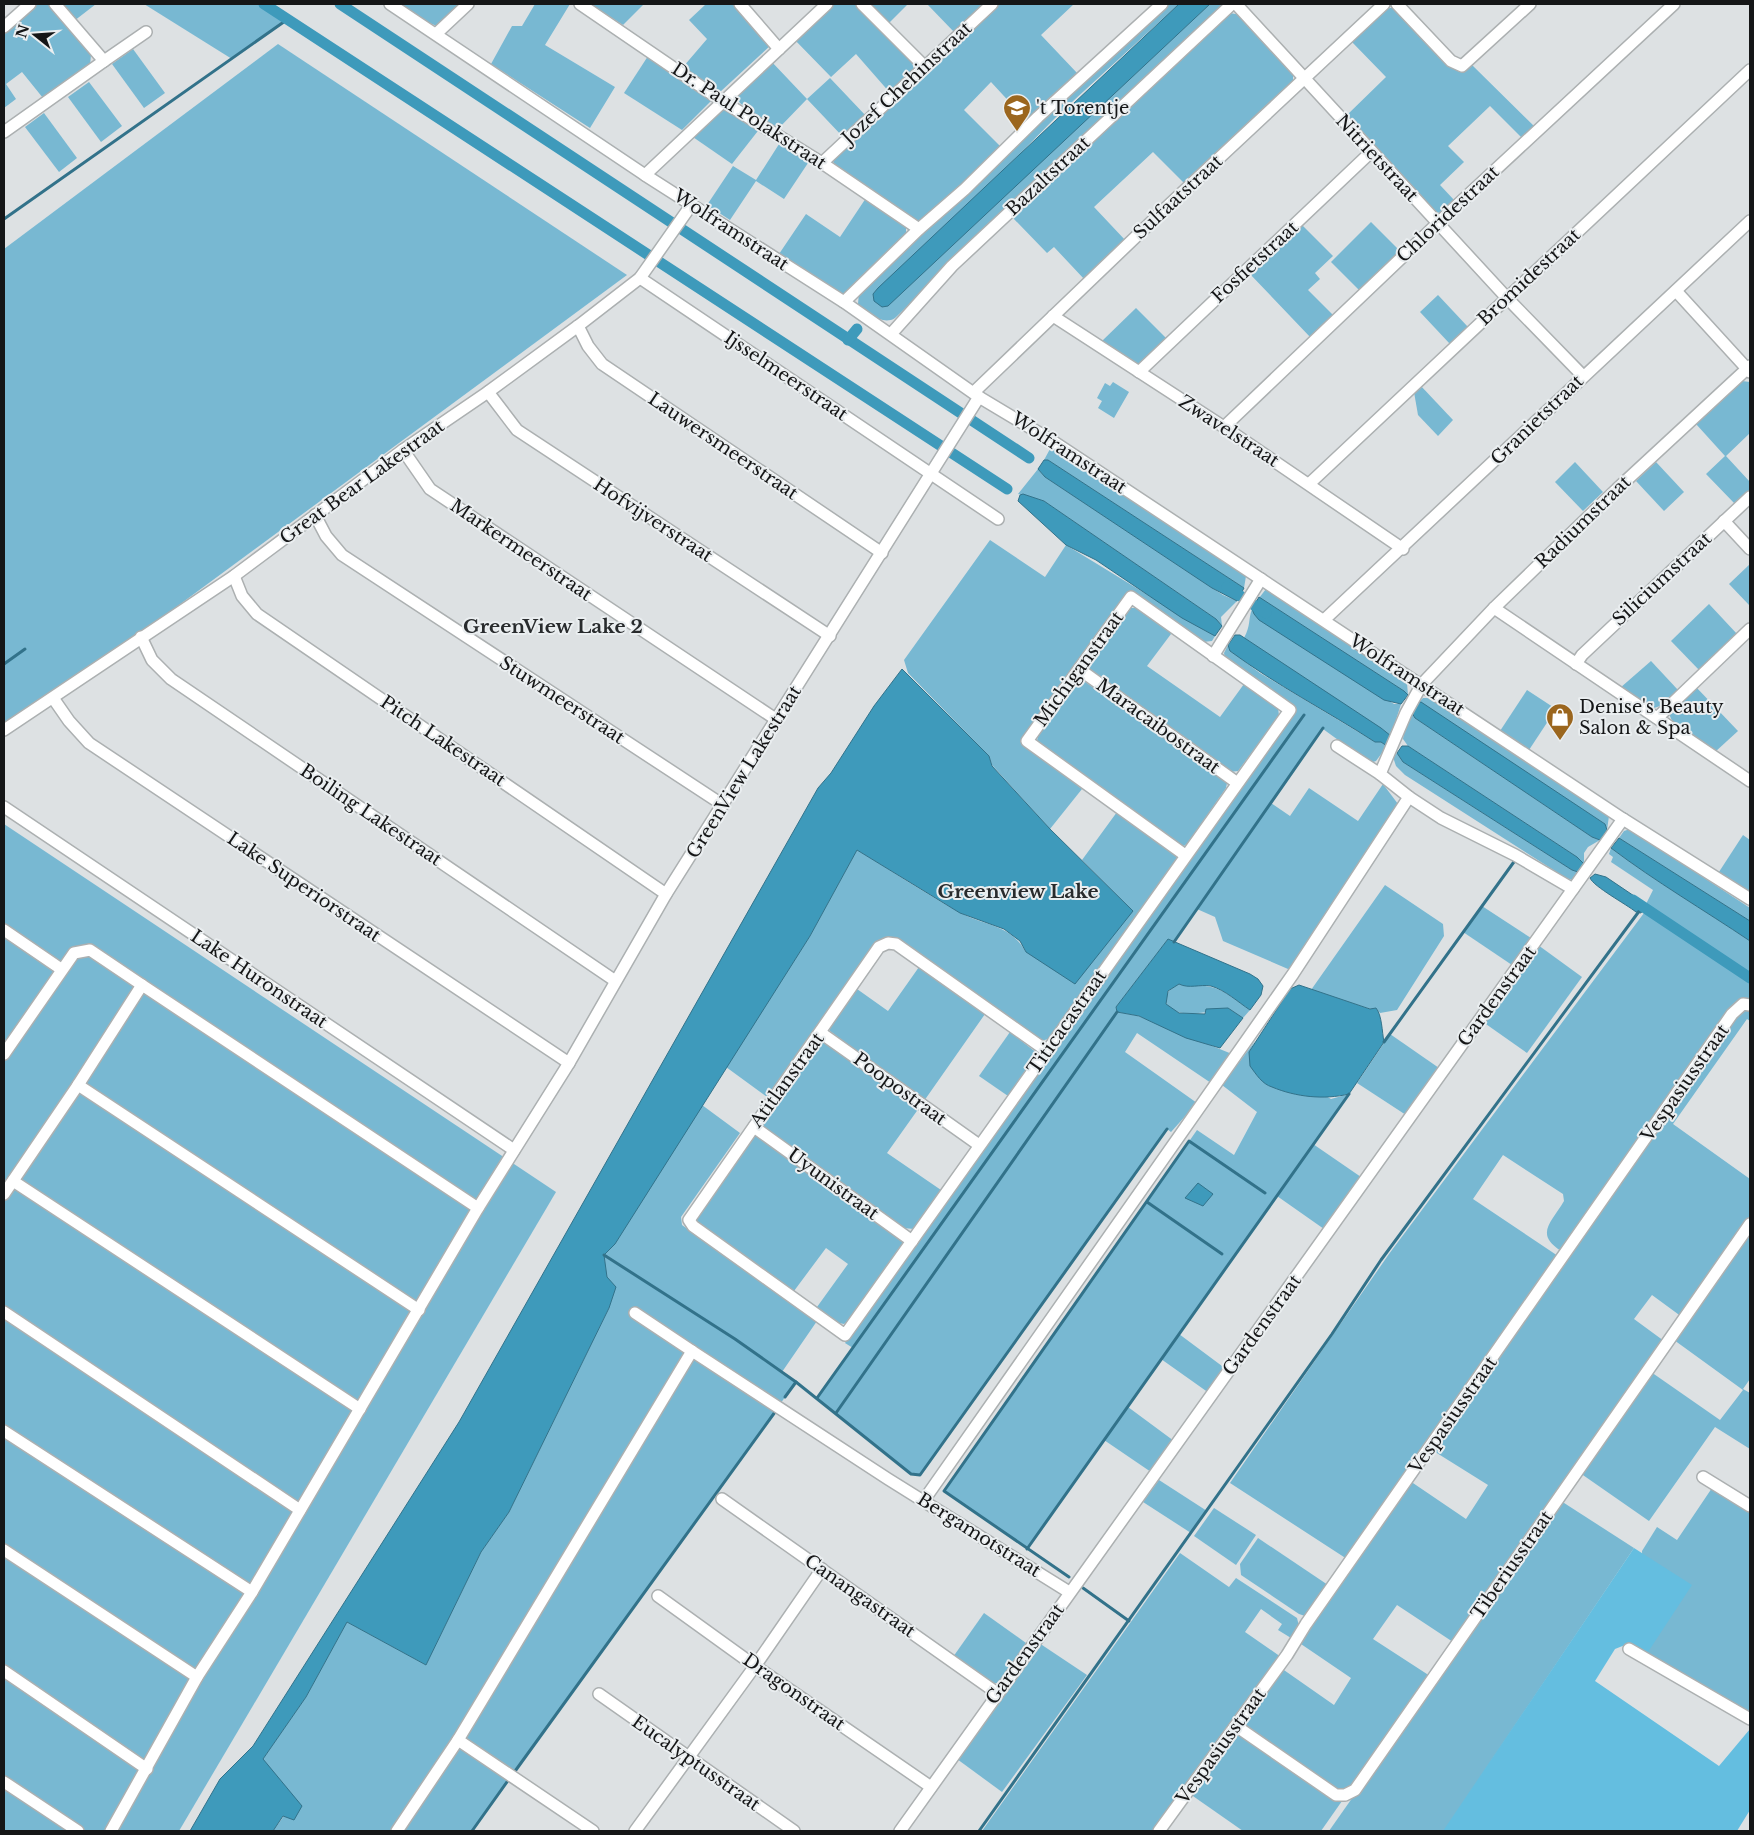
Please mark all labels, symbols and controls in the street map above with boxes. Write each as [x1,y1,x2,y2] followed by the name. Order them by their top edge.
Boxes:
[10,10,60,60] north arrow
[836,17,977,150] street label: Jozef Chehinstraat
[12,22,33,40] text: N
[668,58,831,174] street label: Dr. Paul Polakstraat
[1002,93,1032,132] school or university icon: 't Torentje
[1036,97,1129,119] place label: 't Torentje
[1331,110,1423,206] street label: Nitrietstraat
[1001,131,1095,220] street label: Bazaltstraat
[1129,150,1227,244] street label: Sulfaatstraat
[1392,161,1504,267] street label: Chloridestraat
[668,184,793,276] street label: Wolframstraat
[1207,216,1303,308] street label: Fosfietstraat
[1473,224,1585,330] street label: Bromidestraat
[720,327,852,426] street label: Ijsselmeerstraat
[1486,370,1588,470] street label: Granietstraat
[644,388,802,504] street label: Lauwersmeerstraat
[1175,390,1283,472] street label: Zwavelstraat
[1006,407,1131,499] street label: Wolframstraat
[276,415,449,549] street label: Great Bear Lakestraat
[1531,471,1635,573] street label: Radiumstraat
[589,473,717,567] street label: Hofvijverstraat
[446,494,596,606] street label: Markermeerstraat
[1608,527,1716,630] street label: Siliciumstraat
[1030,607,1128,731] street label: Michiganstraat
[463,615,643,638] district label: GreenView Lake 2
[1344,629,1469,721] street label: Wolframstraat
[495,651,629,749] street label: Stuwmeerstraat
[1092,674,1224,778] street label: Maracaibostraat
[682,681,806,862] street label: GreenView Lakestraat
[376,691,510,791] street label: Pitch Lakestraat
[1579,696,1724,739] place label: Denise's Beauty Salon & Spa
[1545,702,1575,741] shop icon: Denise's Beauty Salon & Spa
[296,759,446,871] street label: Boiling Lakestraat
[223,827,385,947] street label: Lake Superiorstraat
[937,880,1099,903] district label: Greenview Lake
[186,925,332,1033] street label: Lake Huronstraat
[1453,941,1541,1051] street label: Gardenstraat
[1023,965,1111,1078] street label: Titicacastraat
[1636,1020,1734,1147] street label: Vespasiusstraat
[745,1028,829,1133] street label: Atitlanstraat
[849,1048,951,1130] street label: Poopostraat
[783,1144,883,1225] street label: Uyunistraat
[1218,1270,1306,1380] street label: Gardenstraat
[1404,1352,1502,1479] street label: Vespasiusstraat
[913,1488,1045,1582] street label: Bergamotstraat
[1466,1506,1558,1623] street label: Tiberiusstraat
[800,1550,920,1642] street label: Canangastraat
[981,1599,1069,1709] street label: Gardenstraat
[739,1649,849,1735] street label: Dragonstraat
[1171,1684,1271,1809] street label: Vespasiusstraat
[628,1711,765,1816] street label: Eucalyptusstraat

